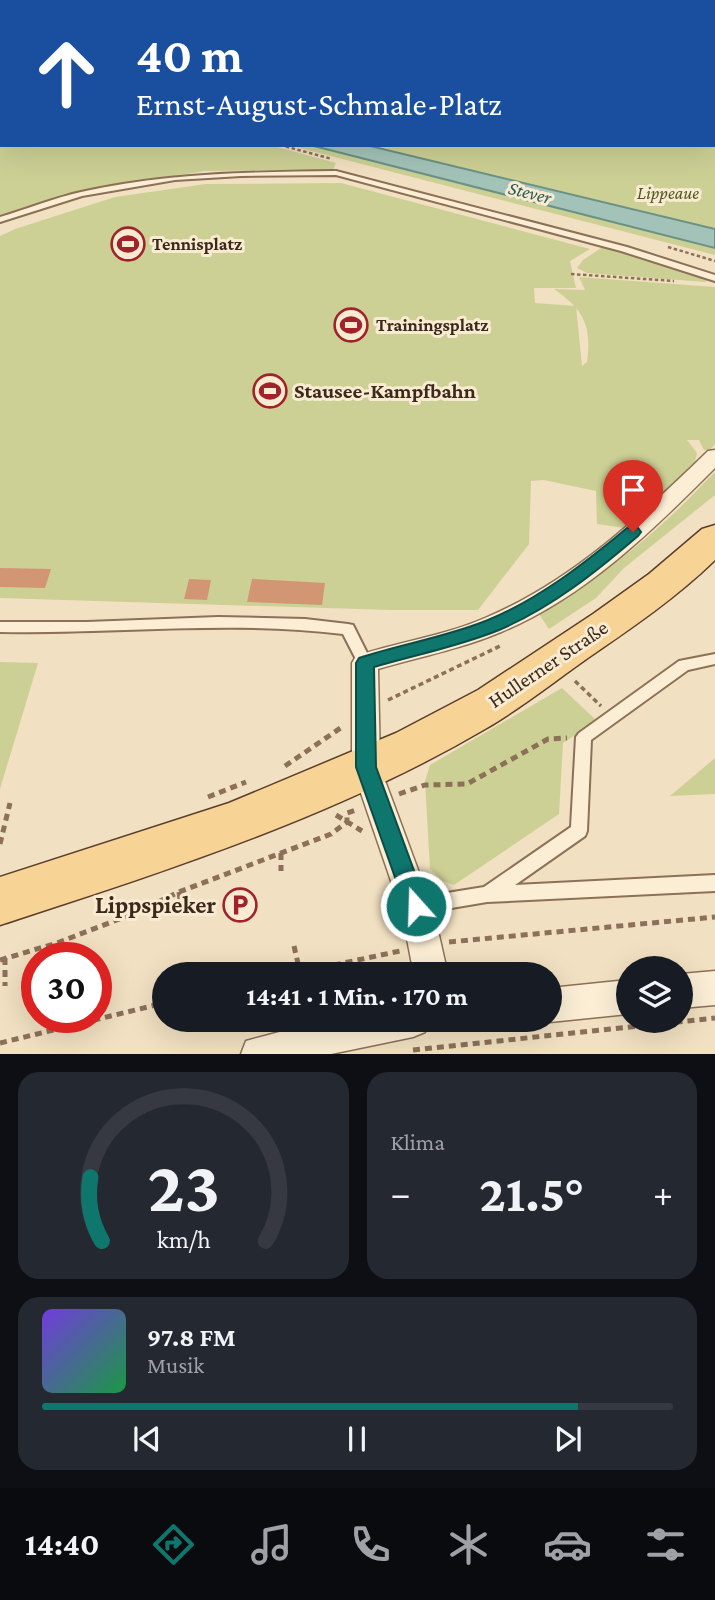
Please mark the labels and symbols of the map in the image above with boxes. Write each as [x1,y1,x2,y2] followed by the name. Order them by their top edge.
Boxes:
[506,177,555,208] water label: Stever
[637,183,699,203] park label: Lippeaue
[109,225,147,263] sports icon: Tennisplatz
[152,234,242,254] place label: Tennisplatz
[332,306,370,344] sports icon: Trainingsplatz
[376,315,488,335] place label: Trainingsplatz
[251,372,289,410] sports icon: Stausee-Kampfbahn
[294,379,476,403] place label: Stausee-Kampfbahn
[603,460,663,532] pin
[484,615,612,713] street label: Hullerner Straße
[379,869,453,943] position arrow
[221,886,259,924] parking icon: Lippspieker
[95,891,216,918] place label: Lippspieker
[21,942,112,1033] speed limit sign: 30

